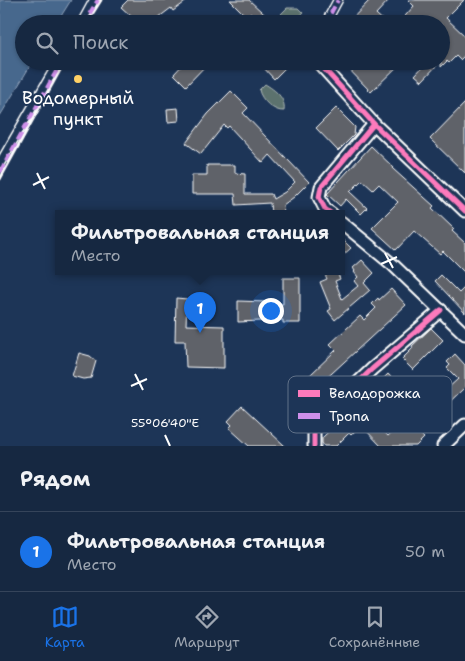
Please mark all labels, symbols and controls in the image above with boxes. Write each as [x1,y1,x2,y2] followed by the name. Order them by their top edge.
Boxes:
[15,15,450,70] search box
[33,29,61,57] icon: search
[73,30,128,55] text: Поиск
[72,73,84,85] marker: Водомерный пункт
[22,86,134,131] place label: Водомерный пункт
[55,210,345,275] popup
[71,220,329,245] text: Фильтровальная станция
[71,245,120,266] text: Место
[184,292,216,333] pin: 1
[258,298,284,324] your location
[288,376,452,433] legend
[329,384,421,402] text: Велодорожка
[329,407,370,425] text: Тропа
[131,415,199,431] text: 55°06'40"E
[20,465,90,493] text: Рядом
[67,529,325,554] text: Фильтровальная станция
[32,541,40,562] text: 1
[405,541,445,562] text: 50 m
[67,554,117,575] text: Место
[45,603,85,651] tab: Карта
[174,603,239,651] tab: Маршрут
[329,603,420,651] tab: Сохранённые

